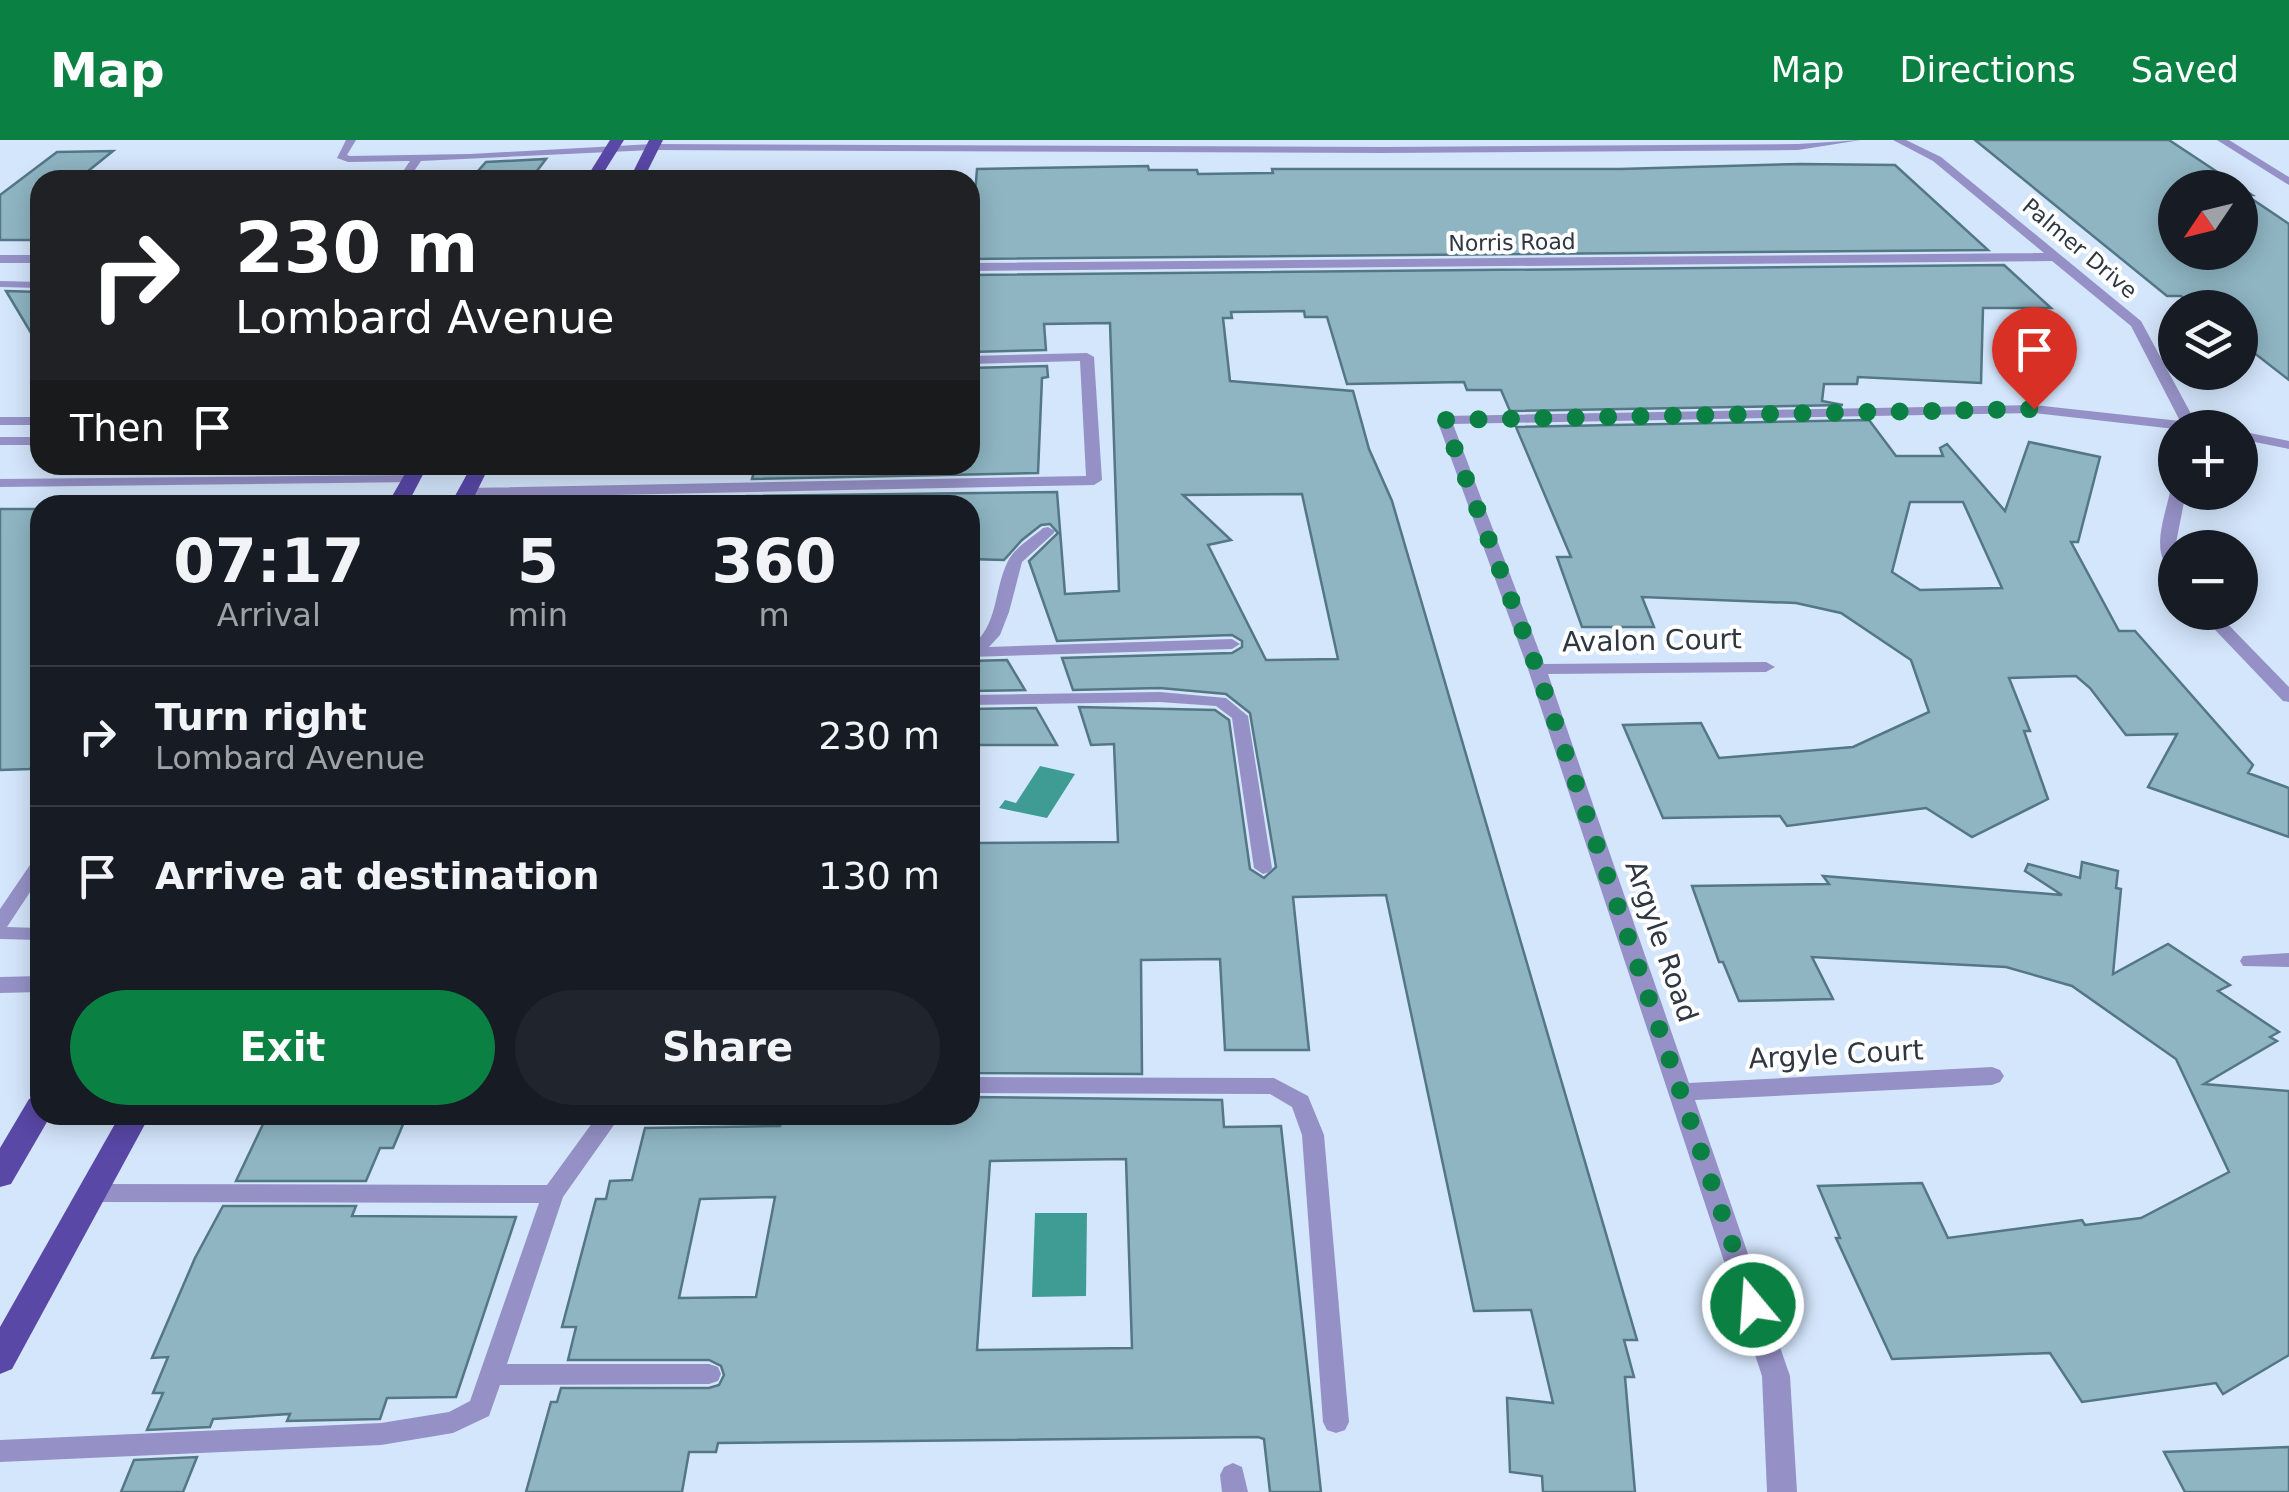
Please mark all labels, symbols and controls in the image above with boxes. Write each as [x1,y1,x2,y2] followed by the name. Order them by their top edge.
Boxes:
[50,42,165,98] text: Map
[1771,50,1845,90] text: Map
[1900,50,2076,90] text: Directions
[2131,50,2239,90] text: Saved
[2158,170,2258,270] north arrow
[2158,170,2258,630] map controls
[2017,193,2142,303] street label: Palmer Drive
[235,207,478,289] text: 230 m
[70,210,200,340] icon: right
[1448,229,1576,256] street label: Norris Road
[2158,290,2258,390] button: layers
[235,291,615,344] text: Lombard Avenue
[1992,307,2077,410] pin
[2007,322,2062,377] icon: arrive
[185,400,240,455] icon: arrive
[70,406,165,450] text: Then
[2158,410,2258,510] button: +
[173,526,364,596] text: 07:17
[517,526,559,596] text: 5
[711,526,837,596] text: 360
[2158,530,2258,630] button: −
[217,596,321,634] text: Arrival
[508,596,568,634] text: min
[758,596,790,634] text: m
[1562,622,1742,659] street label: Avalon Court
[155,695,367,739] text: Turn right
[70,709,125,764] icon: right
[818,714,940,758] text: 230 m
[155,739,425,777] text: Lombard Avenue
[70,849,125,904] icon: arrive
[155,854,600,898] text: Arrive at destination
[818,854,940,898] text: 130 m
[1618,856,1705,1026] street label: Argyle Road
[70,990,495,1105] button: Exit
[515,990,940,1105] button: Share
[1748,1033,1924,1076] street label: Argyle Court
[1701,1253,1805,1357] position arrow

